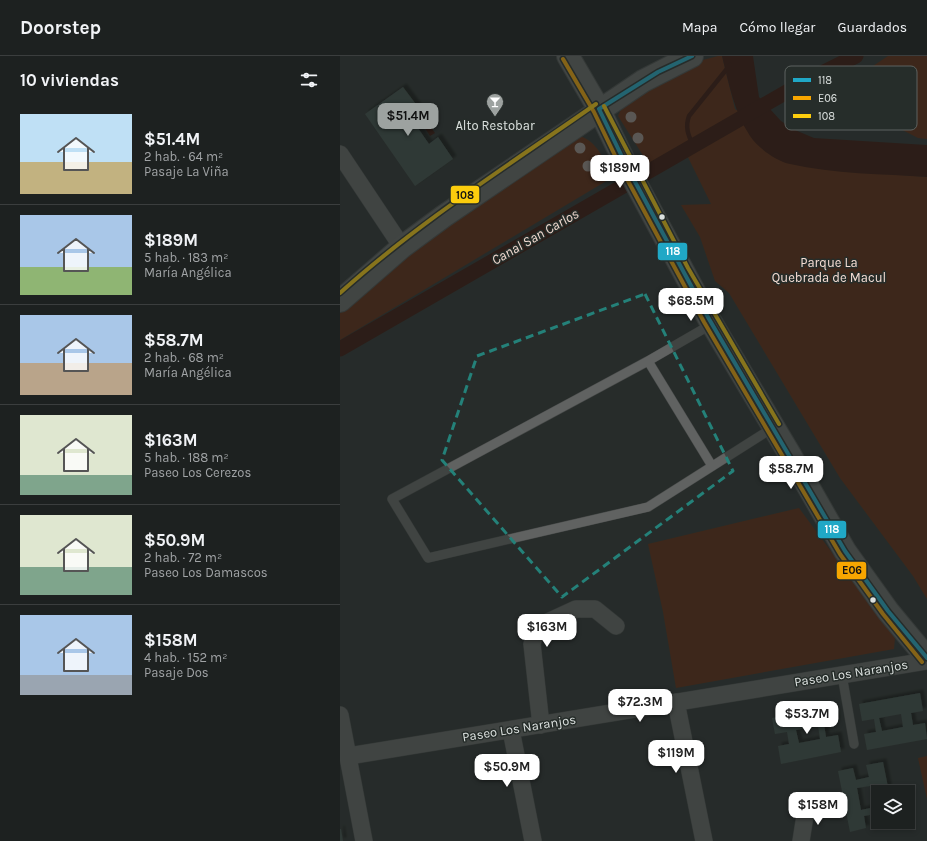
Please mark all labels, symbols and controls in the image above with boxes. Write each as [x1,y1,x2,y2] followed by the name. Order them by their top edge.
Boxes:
[20,17,101,39] text: Doorstep
[682,19,717,36] text: Mapa
[739,19,815,36] text: Cómo llegar
[837,19,907,36] text: Guardados
[785,66,917,130] legend
[298,69,320,91] icon: filters
[20,70,119,90] text: 10 viviendas
[818,74,832,87] text: 118
[485,92,505,117] bar icon: Alto Restobar
[818,92,837,105] text: E06
[375,103,441,137] pin: $51.4M
[386,108,430,123] text: $51.4M
[818,110,835,123] text: 108
[455,118,535,133] place label: Alto Restobar
[144,129,200,149] text: $51.4M
[52,130,100,178] icon: home
[144,149,223,164] text: 2 hab. · 64 m²
[592,155,648,189] pin: $189M
[599,160,641,175] text: $189M
[144,164,229,179] text: Pasaje La Viña
[450,185,480,204] line badge: 108
[456,189,474,202] text: 108
[488,205,582,269] water label: Canal San Carlos
[657,212,667,222] unlabelled marker
[144,230,198,250] text: $189M
[52,231,100,279] icon: home
[657,242,688,261] line badge: 118
[666,245,680,258] text: 118
[144,250,228,265] text: 5 hab. · 183 m²
[772,255,886,285] park label: Parque La Quebrada de Macul
[144,265,232,280] text: María Angélica
[658,288,724,322] pin: $68.5M
[668,293,714,308] text: $68.5M
[144,330,204,350] text: $58.7M
[52,331,100,379] icon: home
[144,350,224,365] text: 2 hab. · 68 m²
[144,365,232,380] text: María Angélica
[144,430,198,450] text: $163M
[52,431,100,479] icon: home
[144,450,229,465] text: 5 hab. · 188 m²
[758,456,824,490] pin: $58.7M
[768,461,814,476] text: $58.7M
[144,465,251,480] text: Paseo Los Cerezos
[817,520,847,539] line badge: 118
[825,523,839,536] text: 118
[144,530,205,550] text: $50.9M
[52,531,100,579] icon: home
[144,550,222,565] text: 2 hab. · 72 m²
[836,561,867,580] line badge: E06
[842,564,862,577] text: E06
[144,565,268,580] text: Paseo Los Damascos
[868,595,878,605] unlabelled marker
[519,614,575,648] pin: $163M
[527,619,567,634] text: $163M
[144,630,198,650] text: $158M
[52,631,100,679] icon: home
[144,650,228,665] text: 4 hab. · 152 m²
[793,657,909,689] street label: Paseo Los Naranjos
[144,665,209,680] text: Pasaje Dos
[607,689,673,723] pin: $72.3M
[617,694,663,709] text: $72.3M
[774,701,840,735] pin: $53.7M
[784,706,830,721] text: $53.7M
[461,712,577,744] street label: Paseo Los Naranjos
[648,740,704,774] pin: $119M
[657,745,695,760] text: $119M
[474,754,540,788] pin: $50.9M
[484,759,530,774] text: $50.9M
[871,785,915,829] map controls
[871,785,915,829] button: layers
[790,792,846,826] pin: $158M
[798,797,838,812] text: $158M

